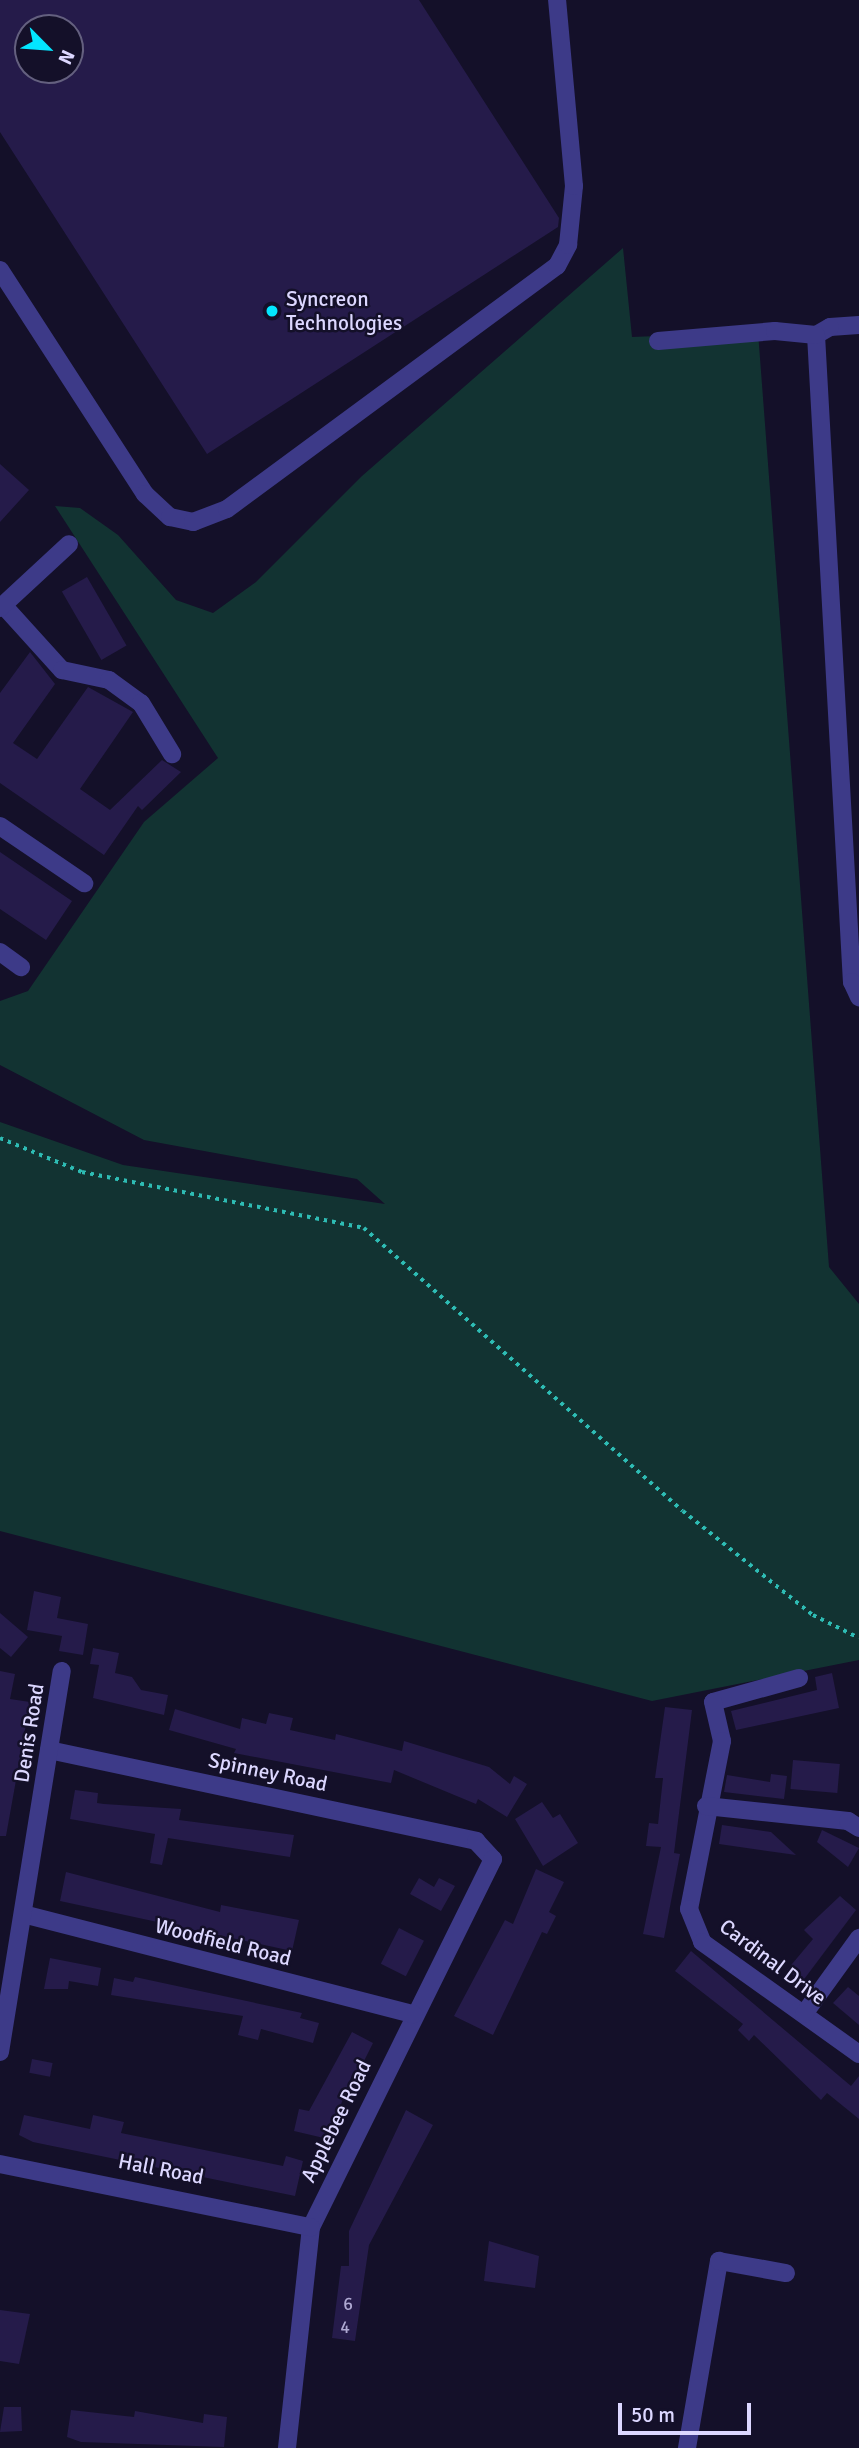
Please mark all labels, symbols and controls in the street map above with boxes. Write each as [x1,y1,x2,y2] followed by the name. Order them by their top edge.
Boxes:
[14,14,84,84] north arrow
[53,46,80,68] text: N
[286,286,402,336] place label: Syncreon Technologies
[264,303,280,319] marker: Syncreon Technologies
[9,1682,49,1784] street label: Denis Road
[206,1747,330,1797] street label: Spinney Road
[152,1913,294,1971] street label: Woodfield Road
[715,1914,831,2010] street label: Cardinal Drive
[295,2056,377,2186] street label: Applebee Road
[116,2148,206,2190] street label: Hall Road
[343,2293,353,2315] house number: 6
[340,2316,350,2338] house number: 4
[621,2388,754,2432] scale bar
[631,2402,675,2428] text: 50 m

